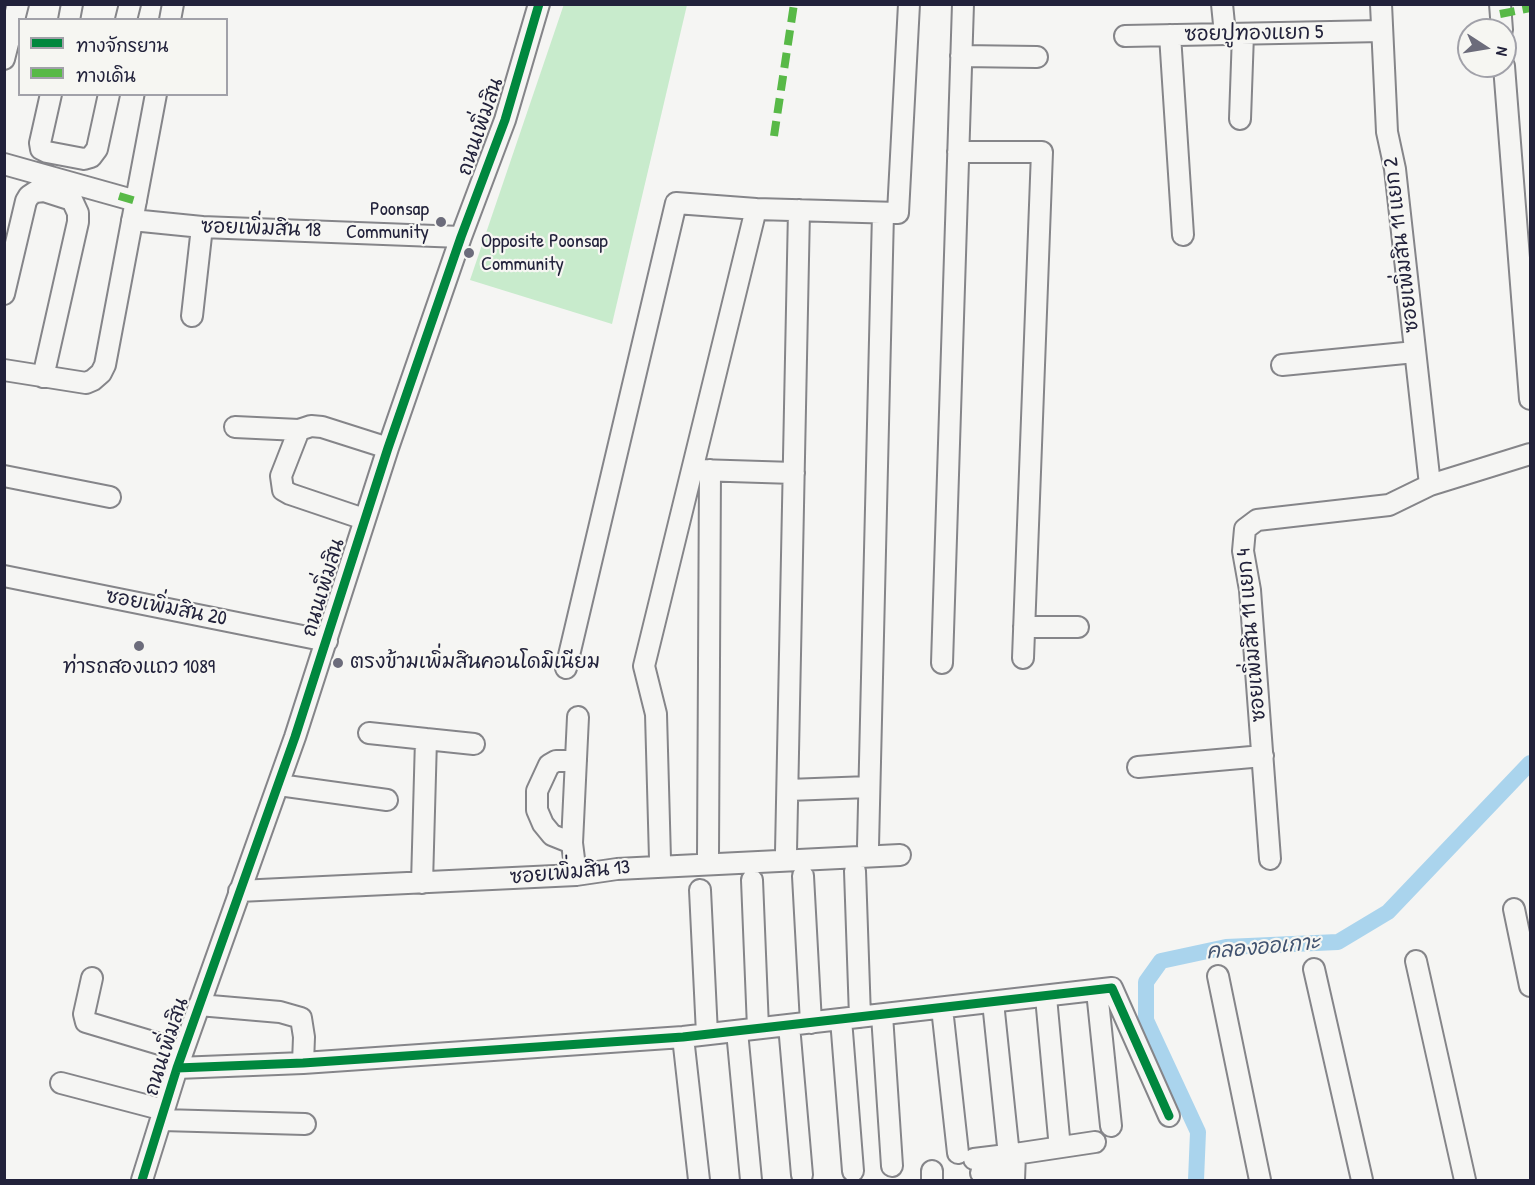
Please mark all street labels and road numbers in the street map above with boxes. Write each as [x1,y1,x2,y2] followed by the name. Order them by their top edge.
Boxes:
[1184,21,1324,47] street label: ซอยปูทองแยก 5
[453,75,509,179] street label: ถนนเพิ่มสิน
[1379,156,1425,334] street label: ซอยเพิ่มสิน 11 แยก 2
[200,215,322,243] street label: ซอยเพิ่มสิน 18
[298,536,350,640] street label: ถนนเพิ่มสิน
[1232,547,1272,723] street label: ซอยเพิ่มสิน 11 แยก 4
[104,585,228,631] street label: ซอยเพิ่มสิน 20
[509,856,631,890] street label: ซอยเพิ่มสิน 13
[140,995,194,1099] street label: ถนนเพิ่มสิน

